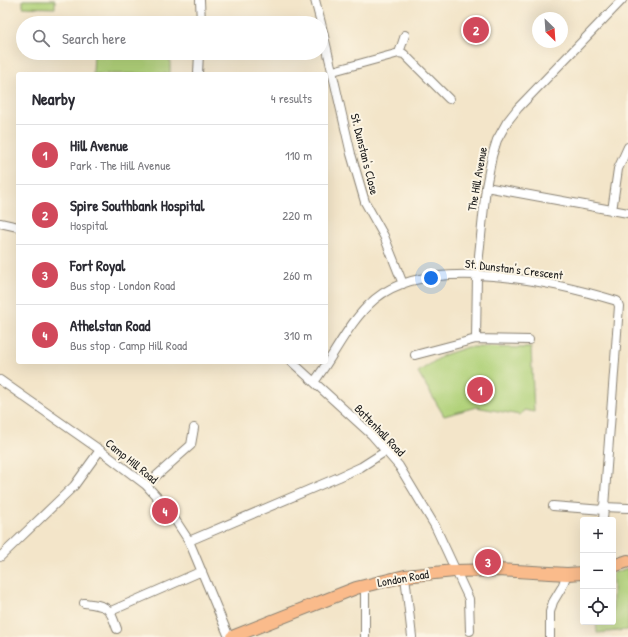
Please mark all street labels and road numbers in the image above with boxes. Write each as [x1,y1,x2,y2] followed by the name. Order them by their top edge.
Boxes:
[347,112,383,197] street label: St. Dunstan's Close
[463,145,491,212] street label: The Hill Avenue
[464,255,565,284] street label: St. Dunstan's Crescent
[351,400,409,460] street label: Battenhall Road
[102,434,162,488] street label: Camp Hill Road
[376,565,430,591] street label: London Road

